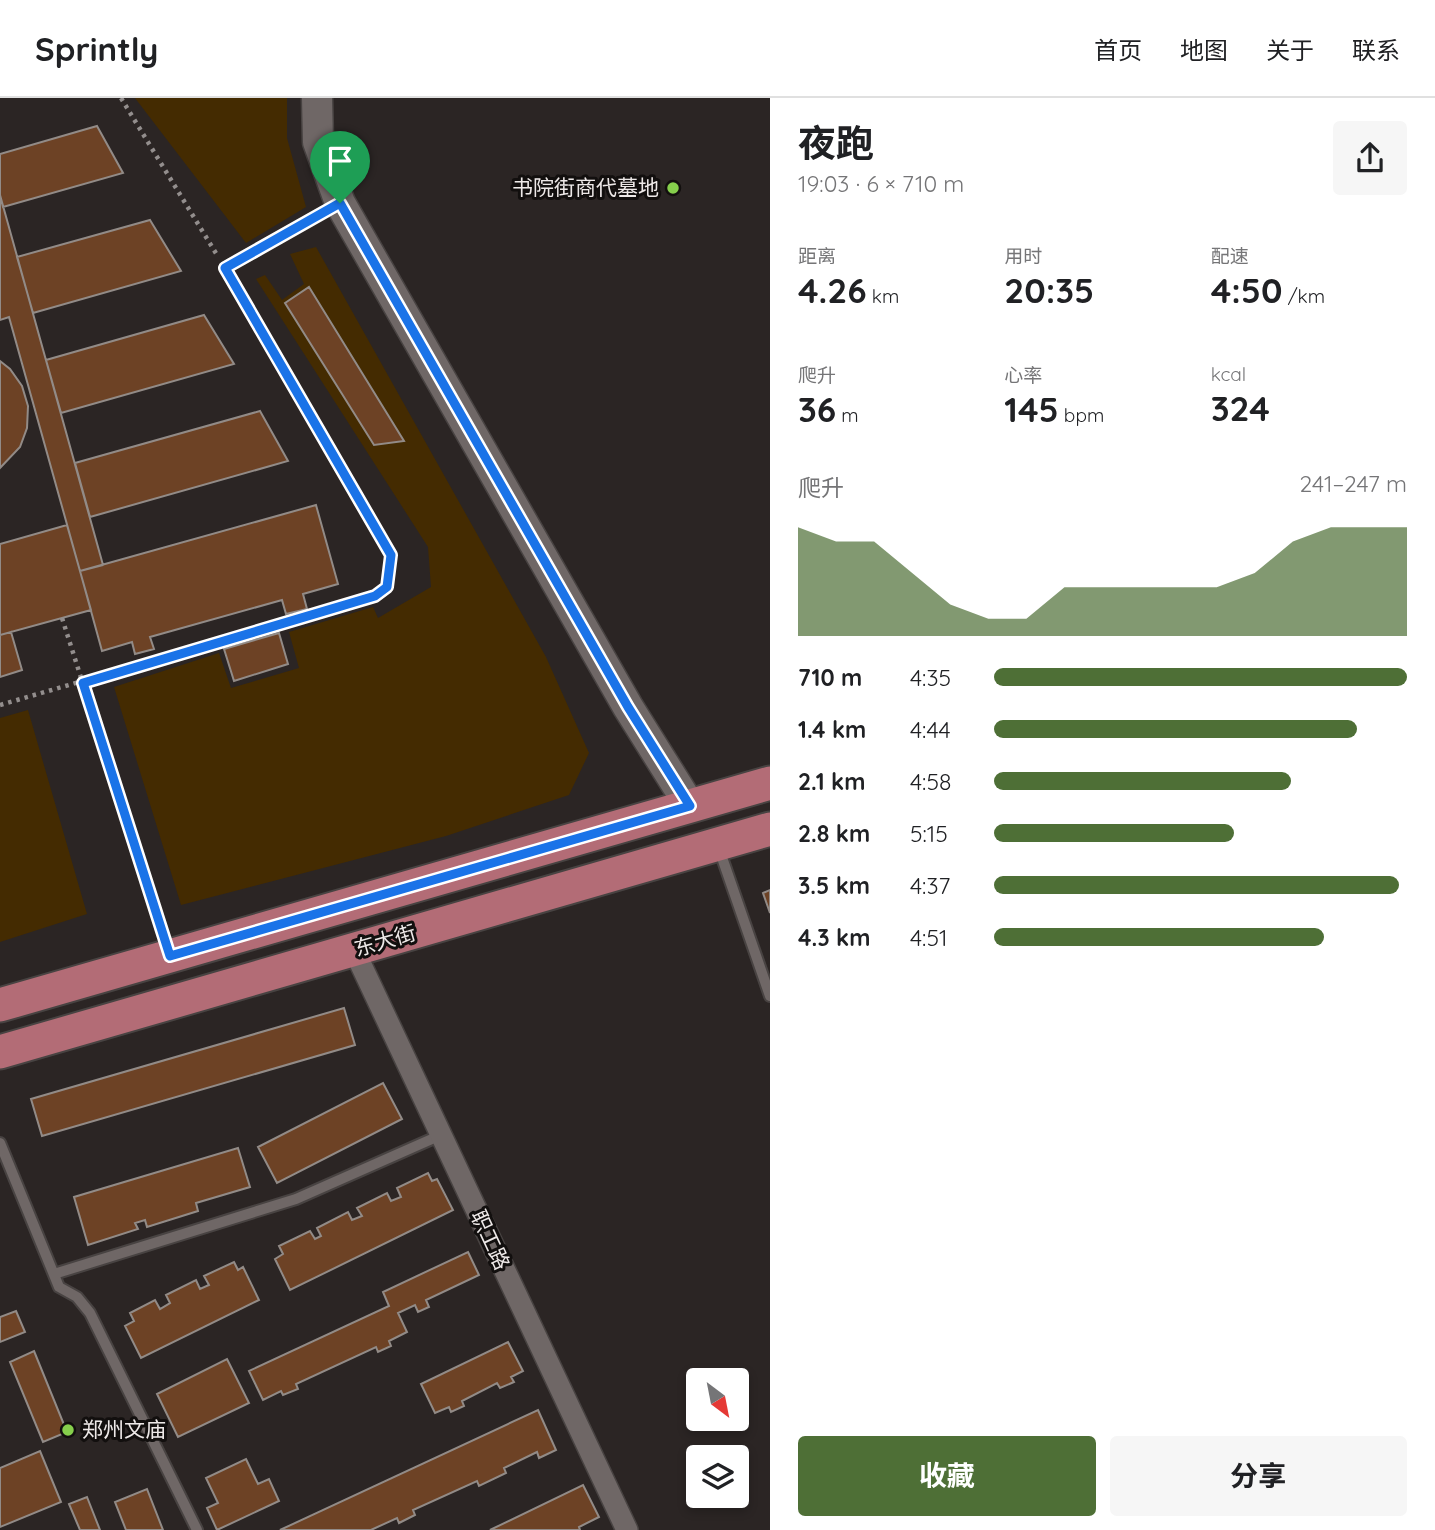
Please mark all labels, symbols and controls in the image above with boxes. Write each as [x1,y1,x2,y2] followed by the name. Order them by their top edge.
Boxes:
[35,28,159,69] text: Sprintly
[1094,35,1142,65] text: 首页
[1180,35,1228,65] text: 地图
[1266,35,1314,65] text: 关于
[1352,35,1400,65] text: 联系
[798,119,874,167] text: 夜跑
[1333,121,1407,195] button: share
[310,131,370,203] pin
[321,142,359,180] icon: arrive
[798,169,964,198] text: 19:03 · 6 × 710 m
[512,174,659,200] place label: 书院街商代墓地
[665,180,681,196] marker: 书院街商代墓地
[798,244,836,268] text: 距离
[1004,244,1042,268] text: 用时
[1211,244,1249,268] text: 配速
[798,268,867,312] text: 4.26
[1004,268,1094,312] text: 20:35
[1211,268,1282,312] text: 4:50
[867,284,899,308] text: km
[1282,284,1325,308] text: /km
[1211,362,1246,386] text: kcal
[798,363,836,387] text: 爬升
[1004,363,1042,387] text: 心率
[1211,386,1270,430] text: 324
[798,387,836,431] text: 36
[1004,387,1059,431] text: 145
[836,403,859,427] text: m
[1059,403,1104,427] text: bpm
[1300,469,1407,498] text: 241–247 m
[798,473,844,502] text: 爬升
[798,663,862,692] text: 710 m
[910,663,951,692] text: 4:35
[798,715,866,744] text: 1.4 km
[910,715,951,744] text: 4:44
[798,767,865,796] text: 2.1 km
[910,767,951,796] text: 4:58
[798,819,870,848] text: 2.8 km
[910,819,948,848] text: 5:15
[798,871,870,900] text: 3.5 km
[910,871,950,900] text: 4:37
[351,919,419,961] street label: 东大街
[798,923,870,952] text: 4.3 km
[910,923,947,952] text: 4:51
[466,1206,516,1274] street label: 职工路
[686,1368,749,1432] north arrow
[686,1368,749,1508] map controls
[82,1416,166,1442] place label: 郑州文庙
[60,1422,76,1438] marker: 郑州文庙
[798,1436,1096,1516] button: 收藏
[1110,1436,1407,1516] button: 分享
[686,1445,749,1508] button: layers

